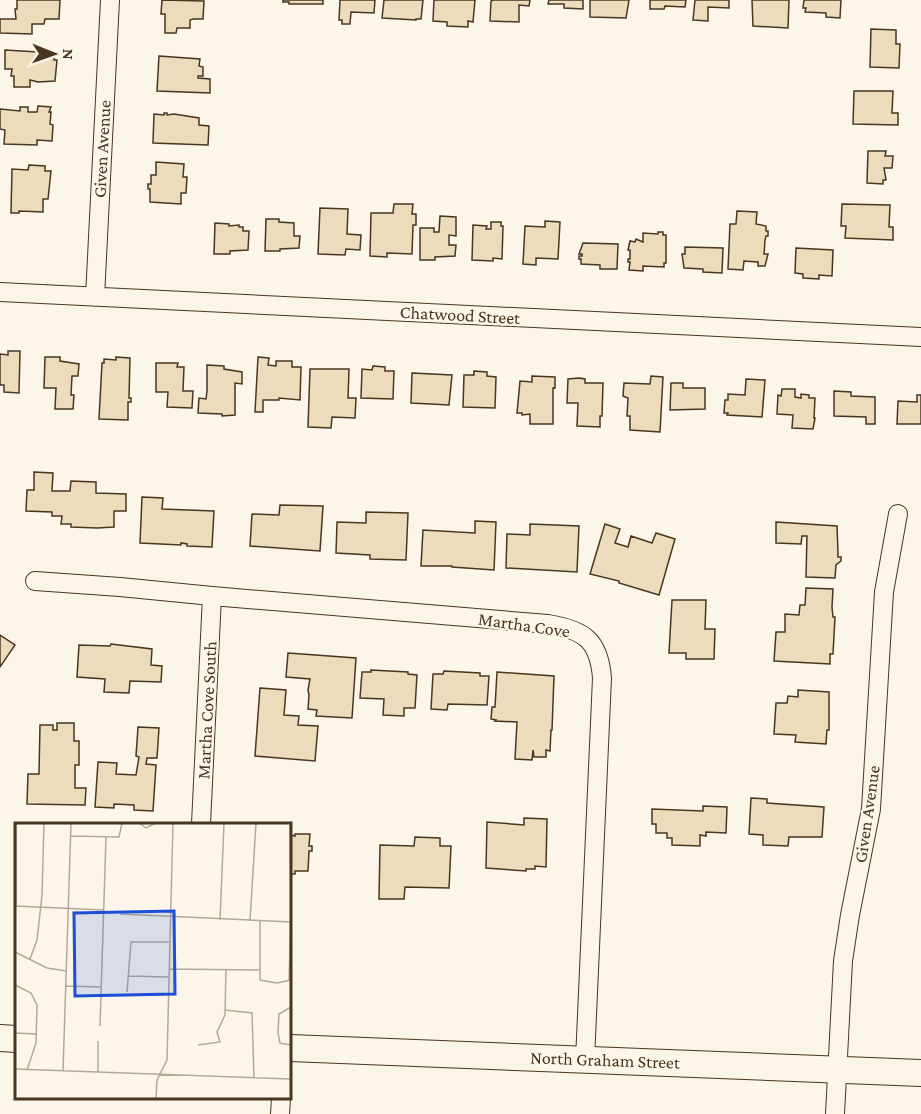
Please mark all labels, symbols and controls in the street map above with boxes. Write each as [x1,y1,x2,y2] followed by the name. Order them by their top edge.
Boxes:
[24,24,84,84] north arrow
[60,49,77,60] text: N
[89,99,115,199] street label: Given Avenue
[399,302,522,328] street label: Chatwood Street
[477,609,571,641] street label: Martha Cove
[193,640,221,780] street label: Martha Cove South
[850,764,884,864] street label: Given Avenue
[15,823,291,1099] inset map
[530,1047,681,1073] street label: North Graham Street

